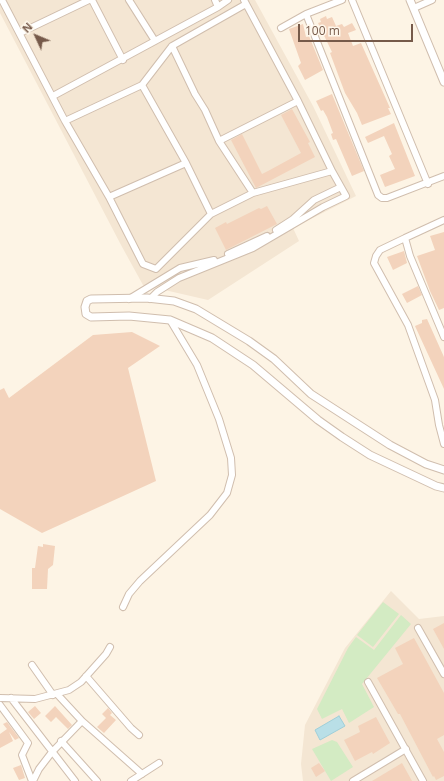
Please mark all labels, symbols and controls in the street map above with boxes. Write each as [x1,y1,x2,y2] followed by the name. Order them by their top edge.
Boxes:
[16,16,56,56] north arrow
[300,16,415,42] scale bar
[18,19,36,36] text: N
[305,22,340,39] text: 100 m

